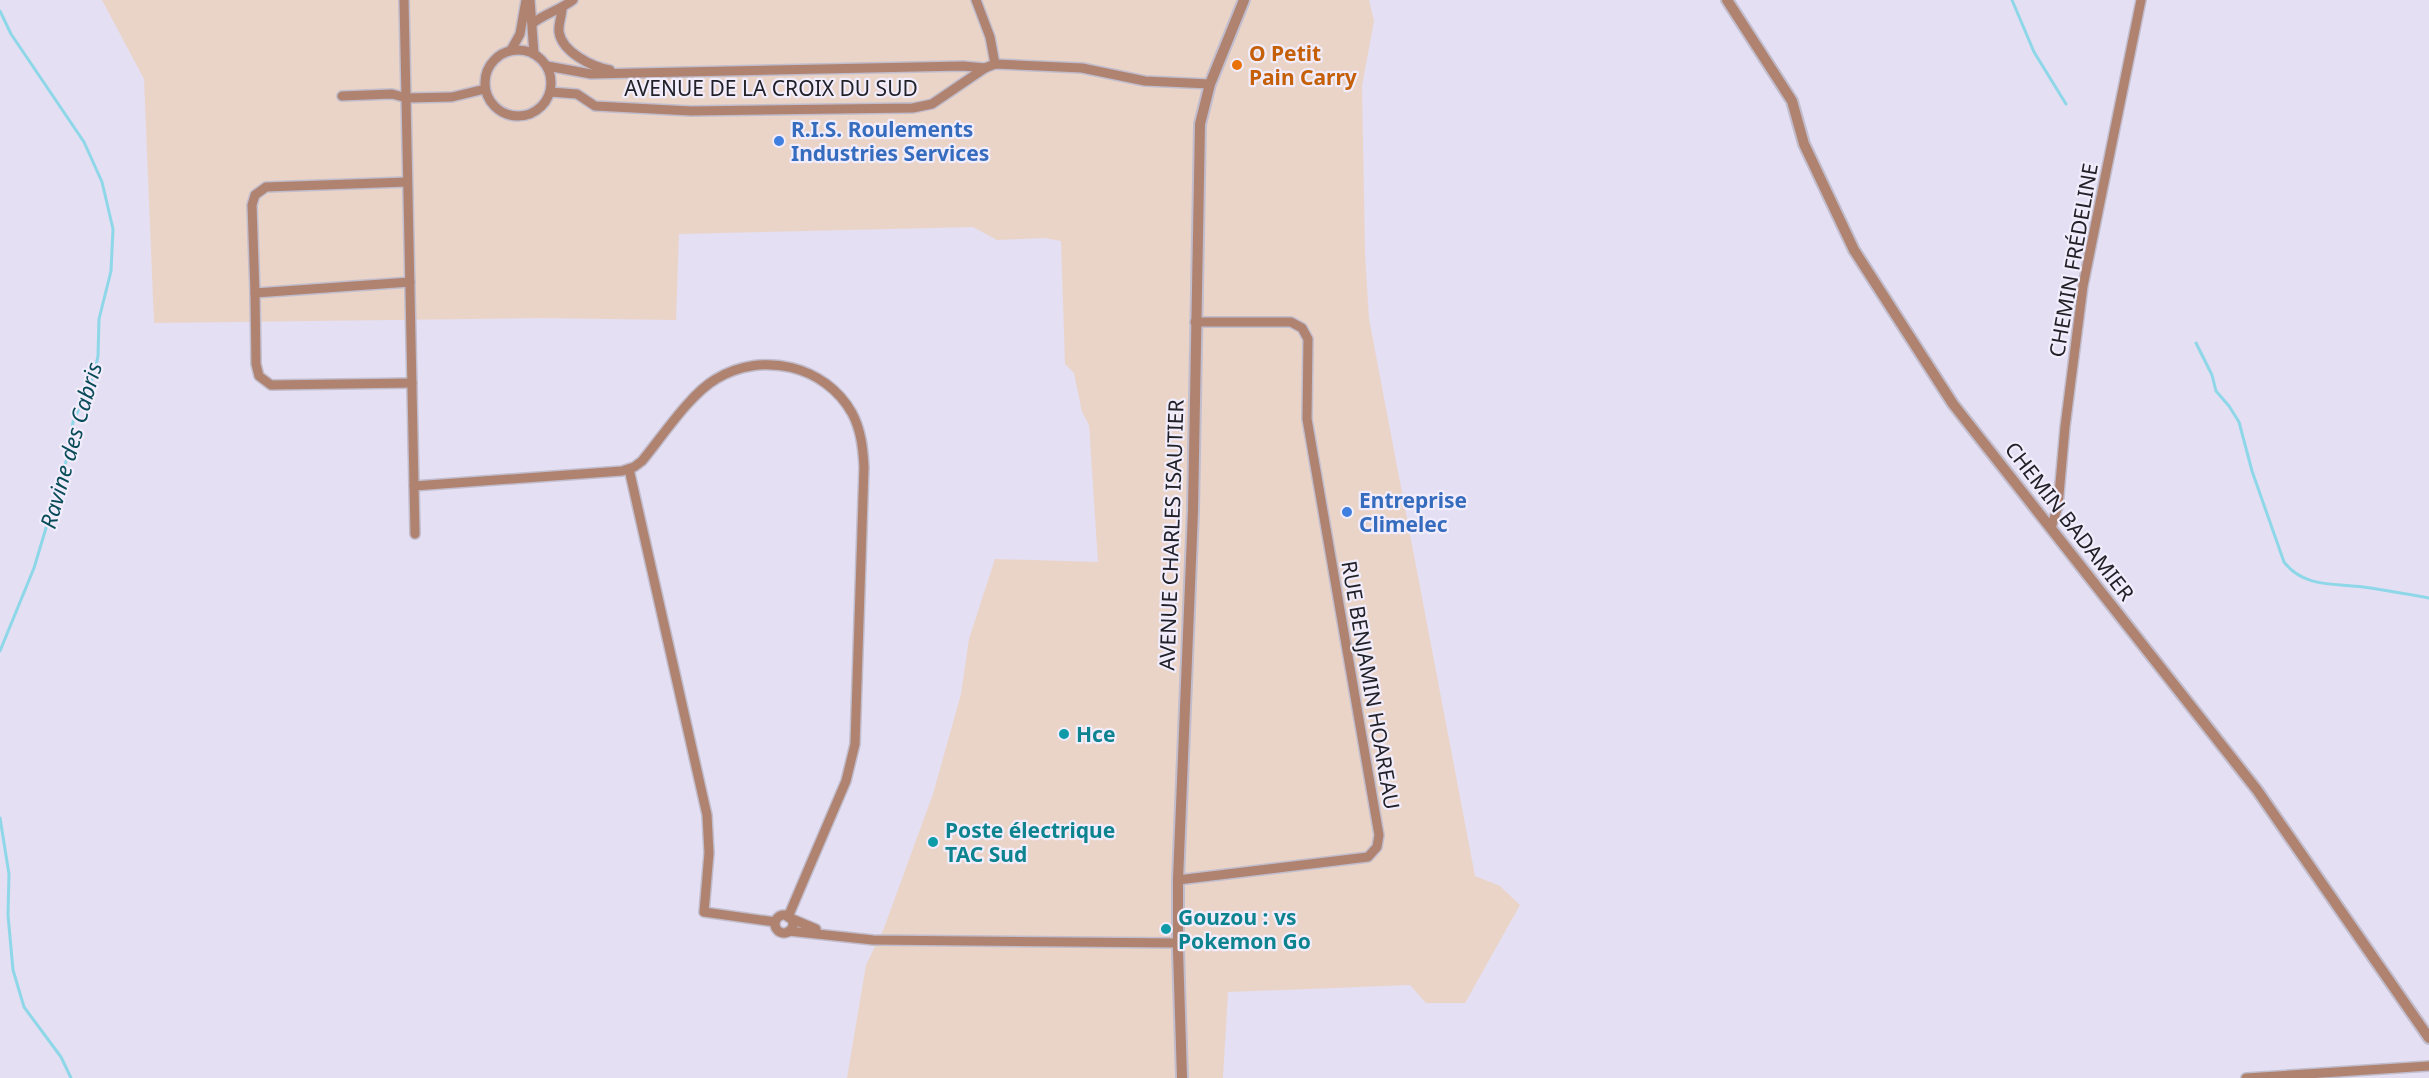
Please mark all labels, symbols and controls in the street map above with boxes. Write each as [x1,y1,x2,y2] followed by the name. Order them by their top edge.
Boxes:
[1249,39,1357,91] place label: O Petit Pain Carry
[1230,58,1244,72] marker: O Petit Pain Carry
[624,74,918,102] street label: AVENUE DE LA CROIX DU SUD
[791,115,989,167] place label: R.I.S. Roulements Industries Services
[772,134,786,148] marker: R.I.S. Roulements Industries Services
[2042,161,2104,359] street label: CHEMIN FRÉDELINE
[32,358,108,532] water label: Ravine des Cabris
[1152,399,1190,671] street label: AVENUE CHARLES ISAUTIER
[1999,436,2141,606] street label: CHEMIN BADAMIER
[1359,486,1467,538] place label: Entreprise Climelec
[1340,505,1354,519] marker: Entreprise Climelec
[1335,558,1407,812] street label: RUE BENJAMIN HOAREAU
[1076,720,1115,748] place label: Hce
[1057,727,1071,741] marker: Hce
[945,816,1115,868] place label: Poste électrique TAC Sud
[926,835,940,849] marker: Poste électrique TAC Sud
[1178,903,1311,955] place label: Gouzou : vs Pokemon Go
[1159,922,1173,936] marker: Gouzou : vs Pokemon Go

